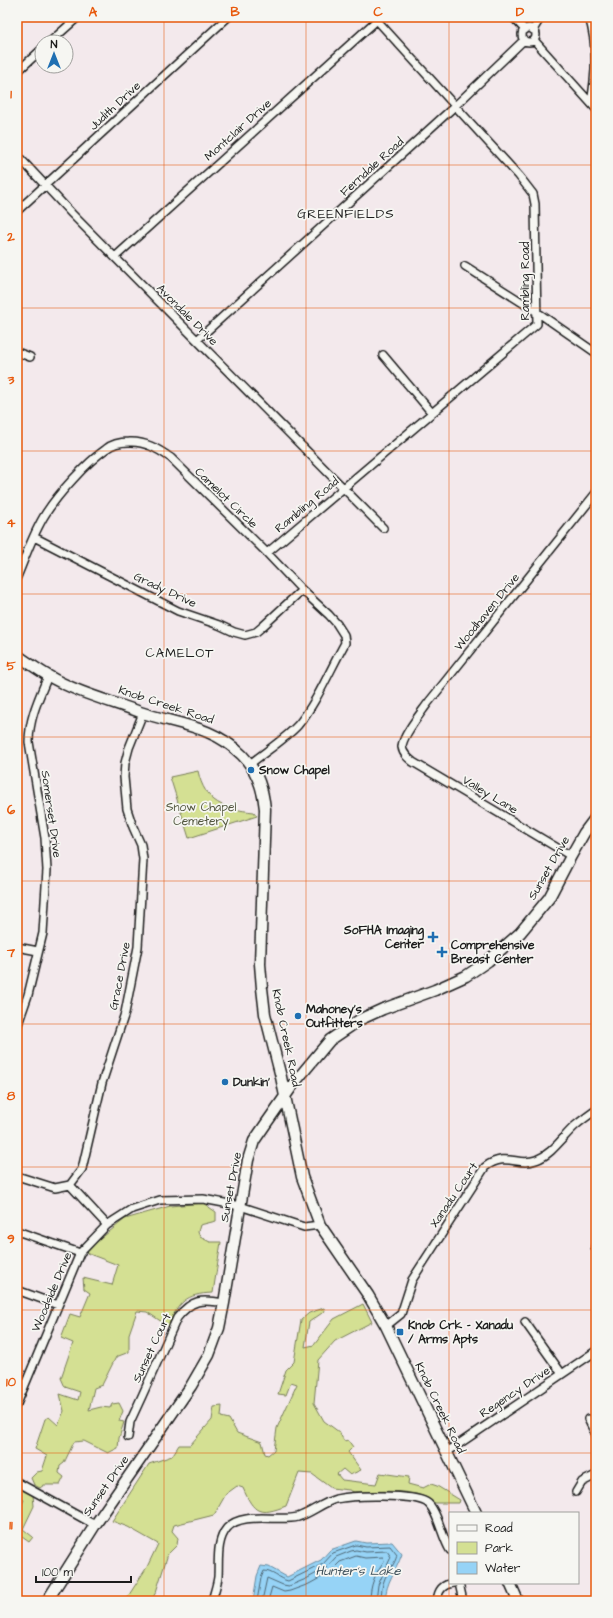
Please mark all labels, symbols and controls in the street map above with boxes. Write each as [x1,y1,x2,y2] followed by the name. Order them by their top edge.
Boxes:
[89,3,98,21] text: A
[230,3,240,21] text: B
[373,3,383,21] text: C
[516,3,525,21] text: D
[34,34,74,74] north arrow
[51,37,58,52] text: N
[85,77,145,134] street label: Judith Drive
[10,85,12,103] text: 1
[201,95,276,165] street label: Montclair Drive
[336,134,408,200] street label: Ferndale Road
[297,205,395,223] district label: GREENFIELDS
[6,228,15,246] text: 2
[517,242,535,321] street label: Rambling Road
[152,280,222,350] street label: Avondale Drive
[7,371,15,389] text: 3
[191,464,262,533] street label: Camelot Circle
[271,473,343,538] street label: Rambling Road
[7,514,16,532] text: 4
[130,568,200,613] street label: Grady Drive
[450,569,524,654] street label: Woodhaven Drive
[146,644,214,662] district label: CAMELOT
[6,657,16,675] text: 5
[116,682,216,728] street label: Knob Creek Road
[258,762,330,780] place label: Snow Chapel
[246,765,256,775] marker: Snow Chapel
[36,769,66,859] street label: Somerset Drive
[458,772,521,819] street label: Valley Lane
[166,799,236,831] park label: Snow Chapel Cemetery
[7,801,16,819] text: 6
[524,833,574,903] street label: Sunset Drive
[343,922,425,953] place label: SoFHA Imaging Center
[427,931,439,943] marker: SoFHA Imaging Center
[451,937,535,968] place label: Comprehensive Breast Center
[105,940,135,1011] street label: Grace Drive
[6,944,16,962] text: 7
[436,946,448,958] marker: Comprehensive Breast Center
[267,988,305,1088] street label: Knob Creek Road
[306,1001,363,1032] place label: Mahoney's Outfitters
[293,1011,303,1021] marker: Mahoney's Outfitters
[233,1074,270,1091] place label: Dunkin'
[220,1077,230,1087] marker: Dunkin'
[7,1087,16,1105] text: 8
[216,1150,246,1223] street label: Sunset Drive
[426,1159,482,1231] street label: Xanadu Court
[7,1230,15,1248] text: 9
[28,1249,77,1335] street label: Woodside Drive
[128,1310,176,1385] street label: Sunset Court
[408,1317,513,1349] place label: Knob Crk - Xanadu / Arms Apts
[395,1327,405,1337] marker: Knob Crk - Xanadu / Arms Apts
[411,1360,469,1456] street label: Knob Creek Road
[476,1362,555,1423] street label: Regency Drive
[6,1373,17,1391] text: 10
[79,1452,134,1520] street label: Sunset Drive
[449,1512,579,1584] legend
[9,1516,13,1534] text: 11
[485,1520,513,1537] text: Road
[485,1540,513,1557] text: Park
[36,1558,131,1584] scale bar
[485,1560,521,1577] text: Water
[316,1562,401,1580] water label: Hunter's Lake
[42,1564,73,1581] text: 100 m

